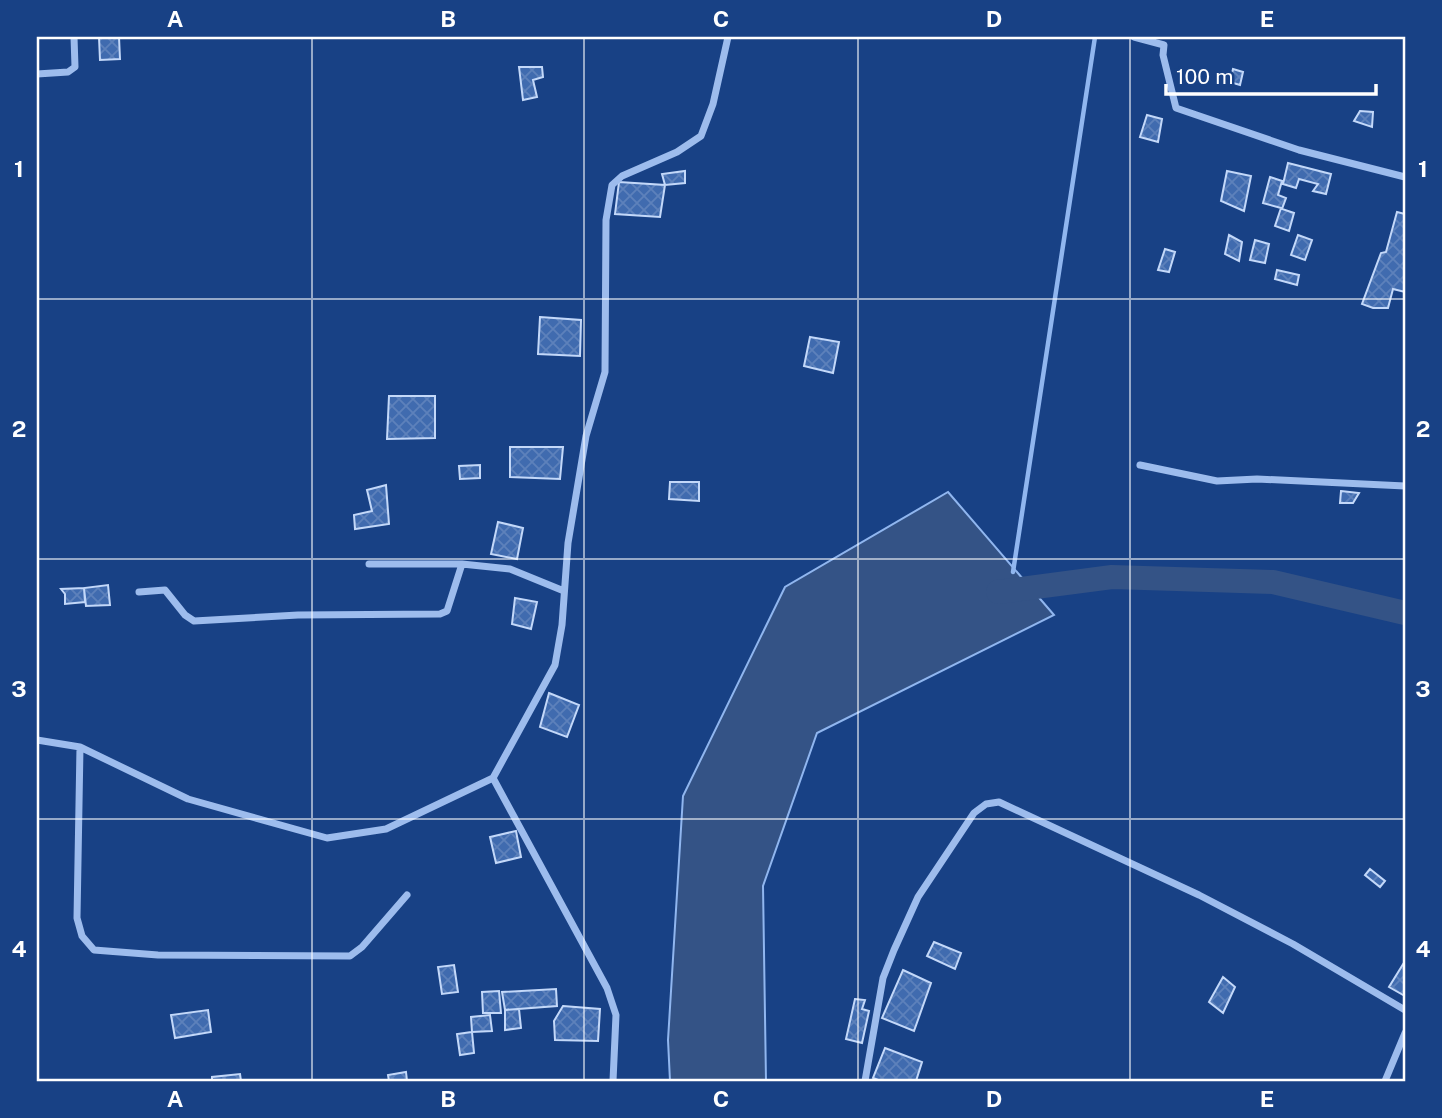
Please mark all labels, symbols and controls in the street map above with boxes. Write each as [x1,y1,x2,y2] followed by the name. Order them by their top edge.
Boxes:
[167,5,184,32] text: A
[440,5,456,32] text: B
[713,5,729,32] text: C
[986,5,1002,32] text: D
[1260,5,1274,32] text: E
[1166,52,1376,96] scale bar
[1176,64,1233,89] text: 100 m
[14,155,24,182] text: 1
[1418,155,1428,182] text: 1
[12,415,26,442] text: 2
[1416,415,1430,442] text: 2
[11,675,27,702] text: 3
[1415,675,1431,702] text: 3
[11,935,27,962] text: 4
[1415,935,1431,962] text: 4
[167,1085,184,1112] text: A
[440,1085,456,1112] text: B
[713,1085,729,1112] text: C
[986,1085,1002,1112] text: D
[1260,1085,1274,1112] text: E

